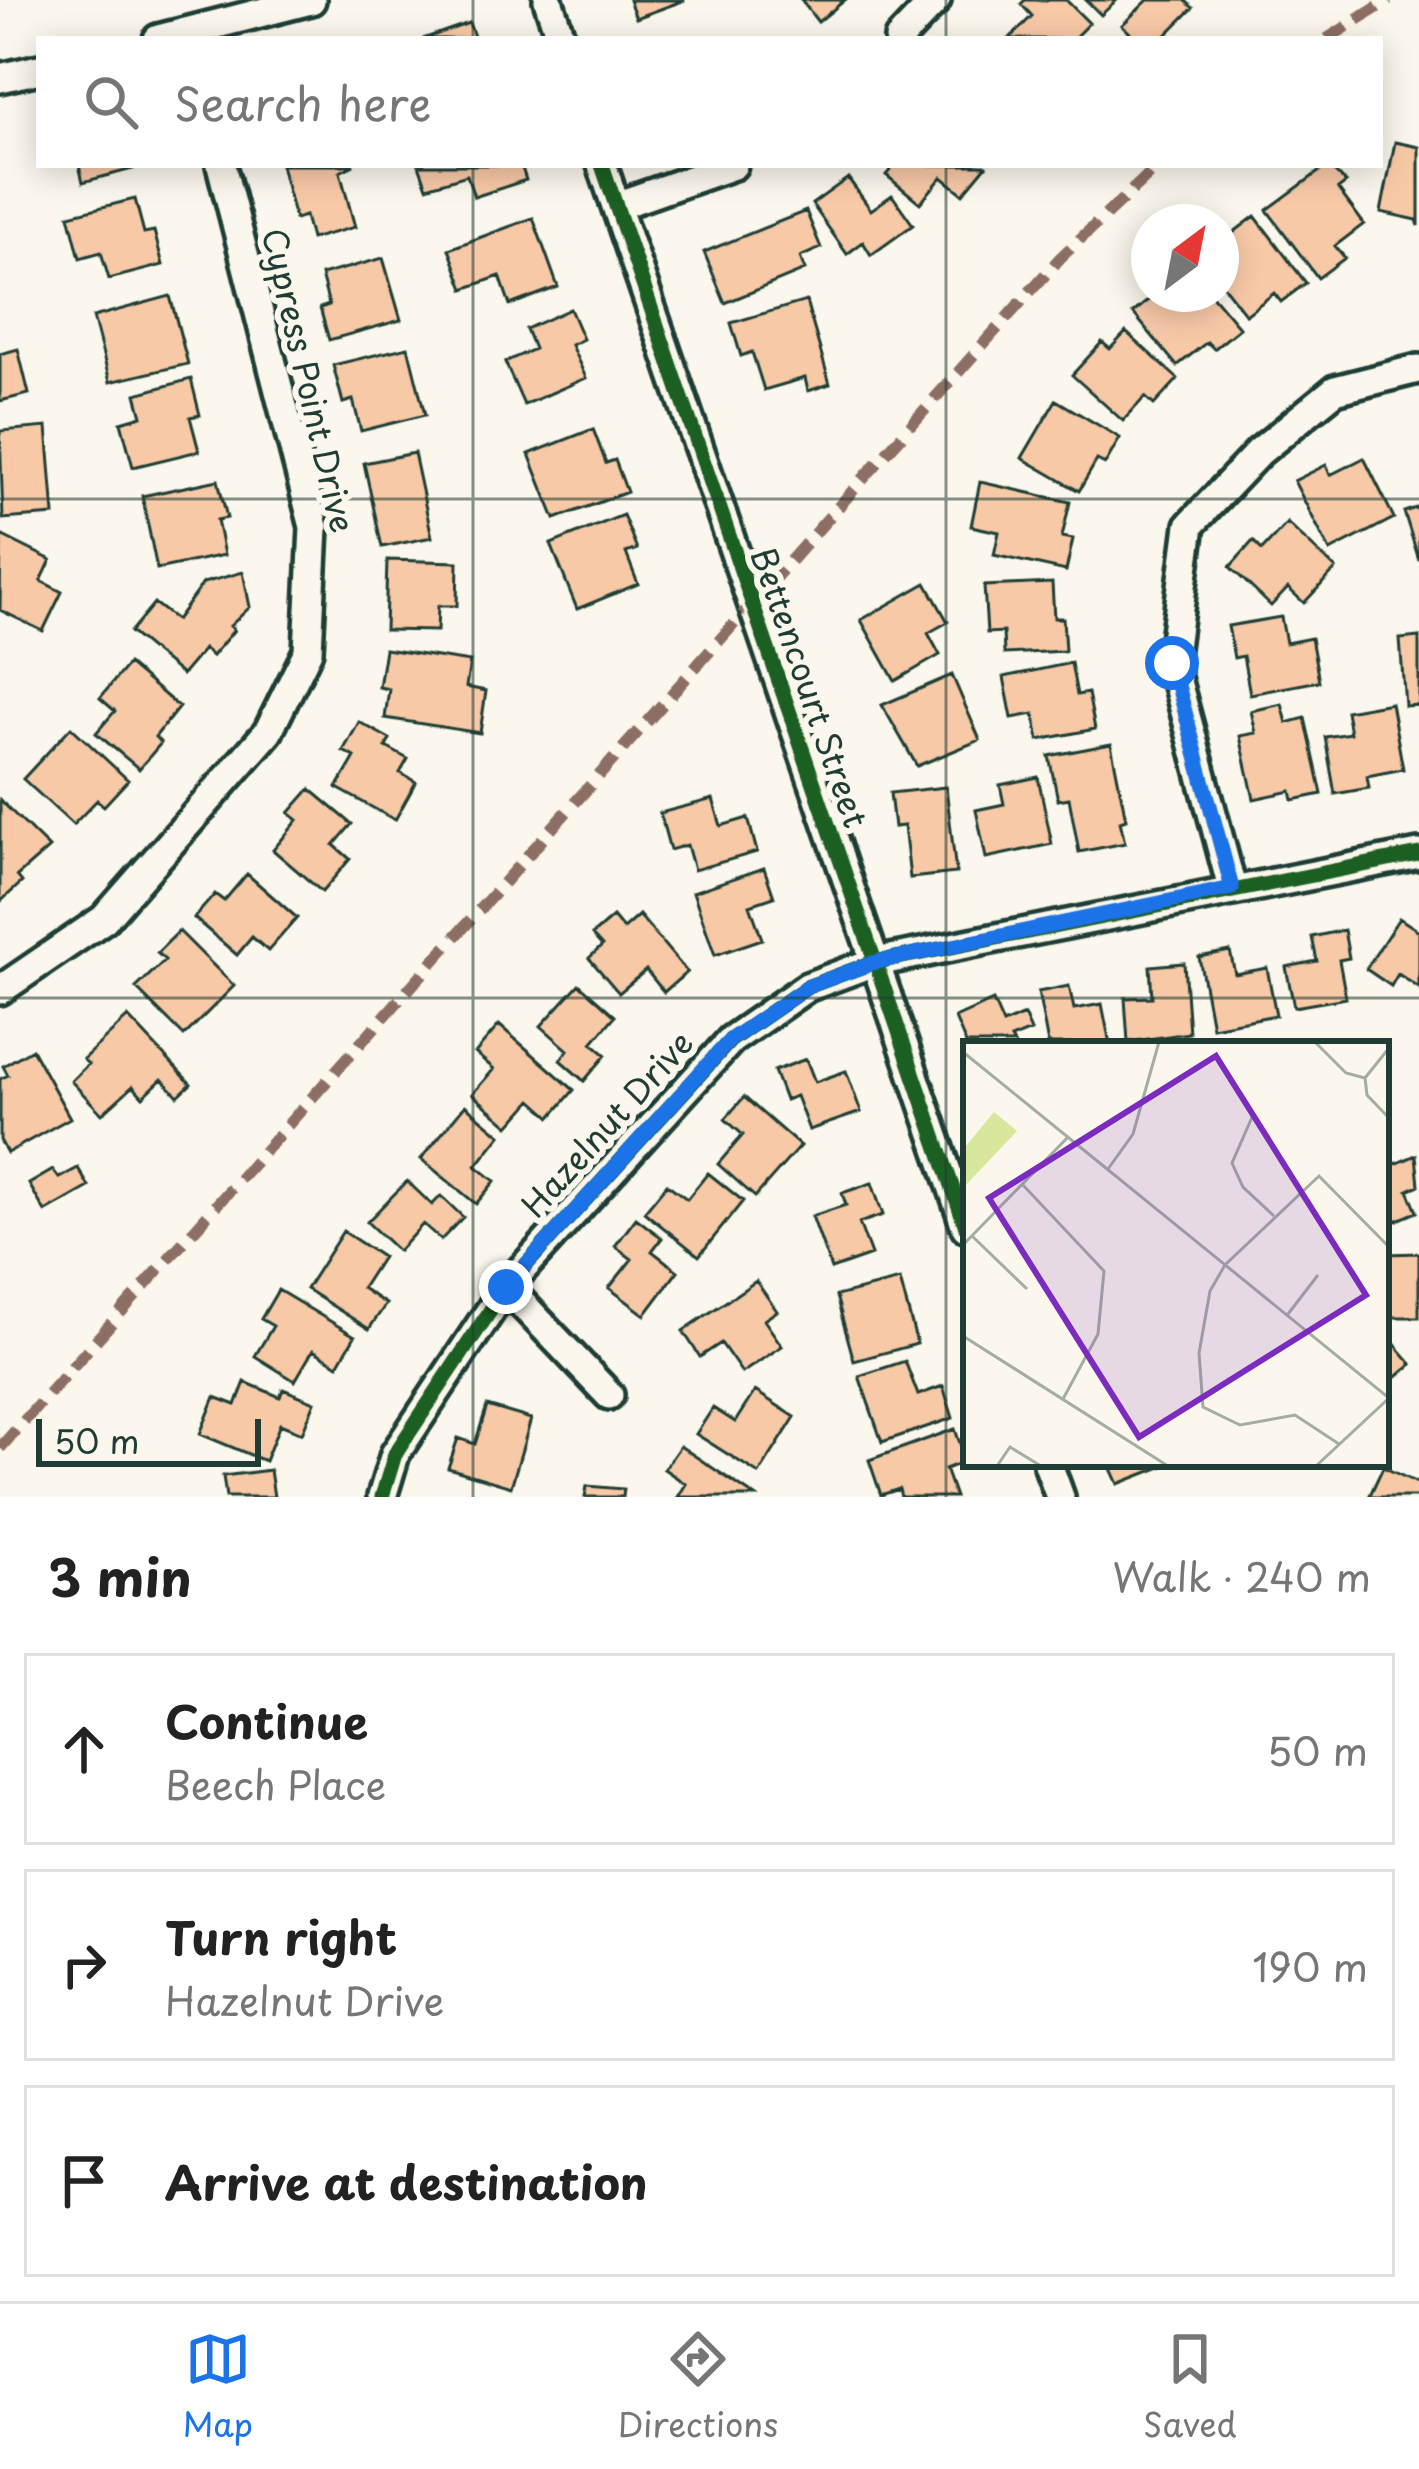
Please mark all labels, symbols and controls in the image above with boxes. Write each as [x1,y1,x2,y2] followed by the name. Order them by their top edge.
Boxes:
[36,36,1383,168] search box
[174,68,431,136] text: Search here
[78,69,144,135] icon: search
[1131,204,1239,312] north arrow
[251,223,369,537] street label: Cypress Point Drive
[740,540,882,834] street label: Bettencourt Street
[1145,636,1199,690] route start
[508,1018,704,1228] street label: Hazelnut Drive
[963,1041,1389,1467] inset map
[479,1260,533,1314] route end
[36,1413,261,1466] scale bar
[54,1415,140,1465] text: 50 m
[48,1537,192,1614] text: 3 min
[1113,1546,1371,1605] text: Walk · 240 m
[165,1686,368,1754] text: Continue
[51,1716,117,1782] icon: ahead
[1267,1720,1368,1779] text: 50 m
[165,1754,386,1813] text: Beech Place
[165,1902,397,1970] text: Turn right
[51,1932,117,1998] icon: right
[1252,1936,1368,1995] text: 190 m
[165,1970,444,2029] text: Hazelnut Drive
[165,2147,648,2215] text: Arrive at destination
[51,2148,117,2214] icon: arrive
[182,2326,253,2448] tab: Map
[618,2326,778,2448] tab: Directions
[1143,2326,1237,2448] tab: Saved

